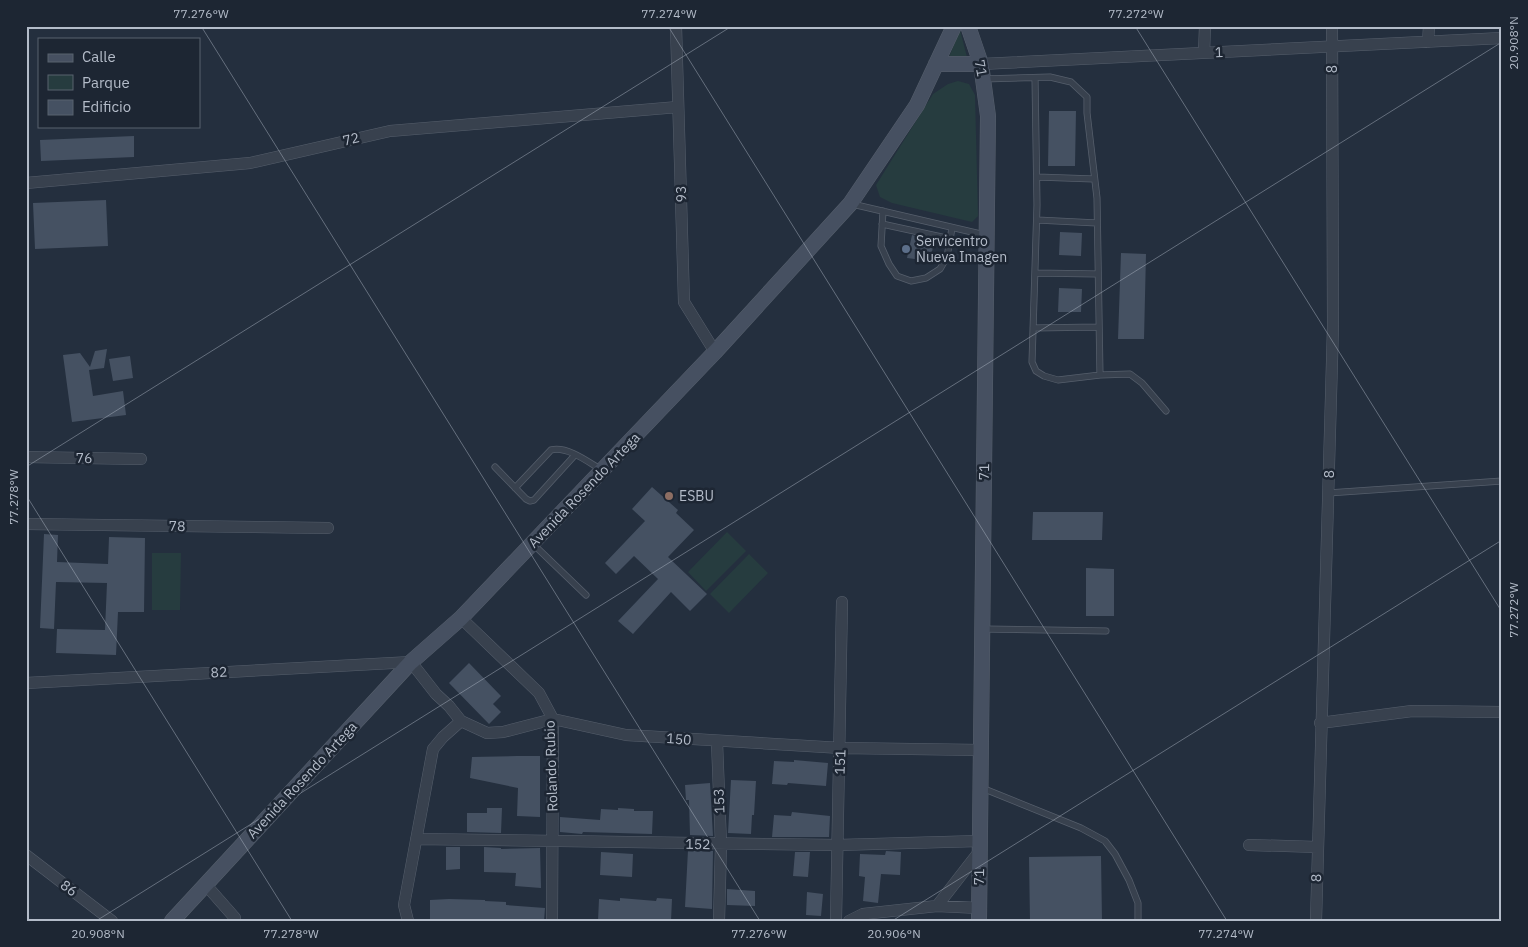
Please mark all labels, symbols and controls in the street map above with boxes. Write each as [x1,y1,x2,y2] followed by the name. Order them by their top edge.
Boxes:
[173,6,229,21] text: 77.276°W
[641,6,697,21] text: 77.274°W
[1108,6,1164,21] text: 77.272°W
[1506,16,1521,70] text: 20.908°N
[38,38,200,128] legend
[1214,43,1224,61] street label: 1
[82,47,116,66] text: Calle
[971,58,991,78] street label: 71
[1323,65,1341,73] street label: 8
[82,73,130,92] text: Parque
[82,97,131,116] text: Edificio
[341,128,361,150] street label: 72
[672,185,690,203] street label: 93
[916,232,1007,266] place label: Servicentro Nueva Imagen
[900,243,912,255] marker: Servicentro Nueva Imagen
[524,428,644,551] street label: Avenida Rosendo Artega
[75,449,93,467] street label: 76
[975,463,993,481] street label: 71
[6,469,21,525] text: 77.278°W
[1320,469,1338,479] street label: 8
[679,487,714,505] place label: ESBU
[663,490,675,502] marker: ESBU
[168,517,186,535] street label: 78
[1506,582,1521,638] text: 77.272°W
[210,663,228,681] street label: 82
[243,717,361,842] street label: Avenida Rosendo Artega
[540,720,562,812] street label: Rolando Rubio
[666,729,692,749] street label: 150
[831,749,849,775] street label: 151
[710,788,728,814] street label: 153
[685,835,711,853] street label: 152
[970,868,988,886] street label: 71
[1307,874,1325,882] street label: 8
[57,876,81,900] street label: 86
[71,926,125,941] text: 20.908°N
[263,926,319,941] text: 77.278°W
[731,926,787,941] text: 77.276°W
[867,926,921,941] text: 20.906°N
[1198,926,1254,941] text: 77.274°W

